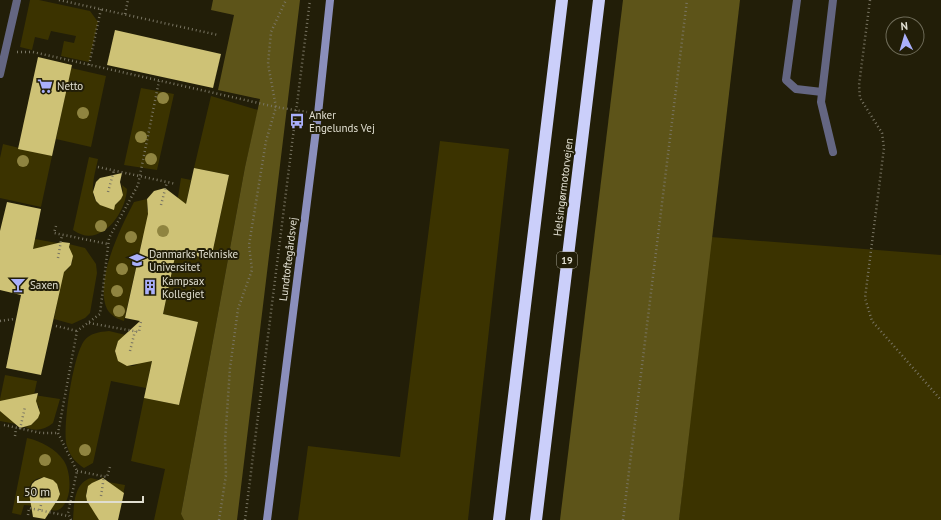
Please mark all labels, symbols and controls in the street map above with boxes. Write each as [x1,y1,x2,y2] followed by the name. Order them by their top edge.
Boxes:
[885,16,925,56] north arrow
[900,19,908,33] text: N
[36,77,54,95] supermarket icon: Netto
[57,79,83,93] place label: Netto
[309,108,375,135] place label: Anker Engelunds Vej
[288,112,306,130] bus stop icon: Anker Engelunds Vej
[550,137,576,237] street label: Helsingørmotorvejen
[276,216,300,302] street label: Lundtoftegårdsvej
[149,247,239,274] place label: Danmarks Tekniske Universitet
[128,251,146,269] school or university icon: Danmarks Tekniske Universitet
[557,252,577,268] road number: 19
[162,274,205,301] place label: Kampsax Kollegiet
[9,276,27,294] bar icon: Saxen
[30,278,58,292] place label: Saxen
[141,278,159,296] building icon: Kampsax Kollegiet
[18,478,143,504] scale bar
[24,484,50,499] text: 50 m

